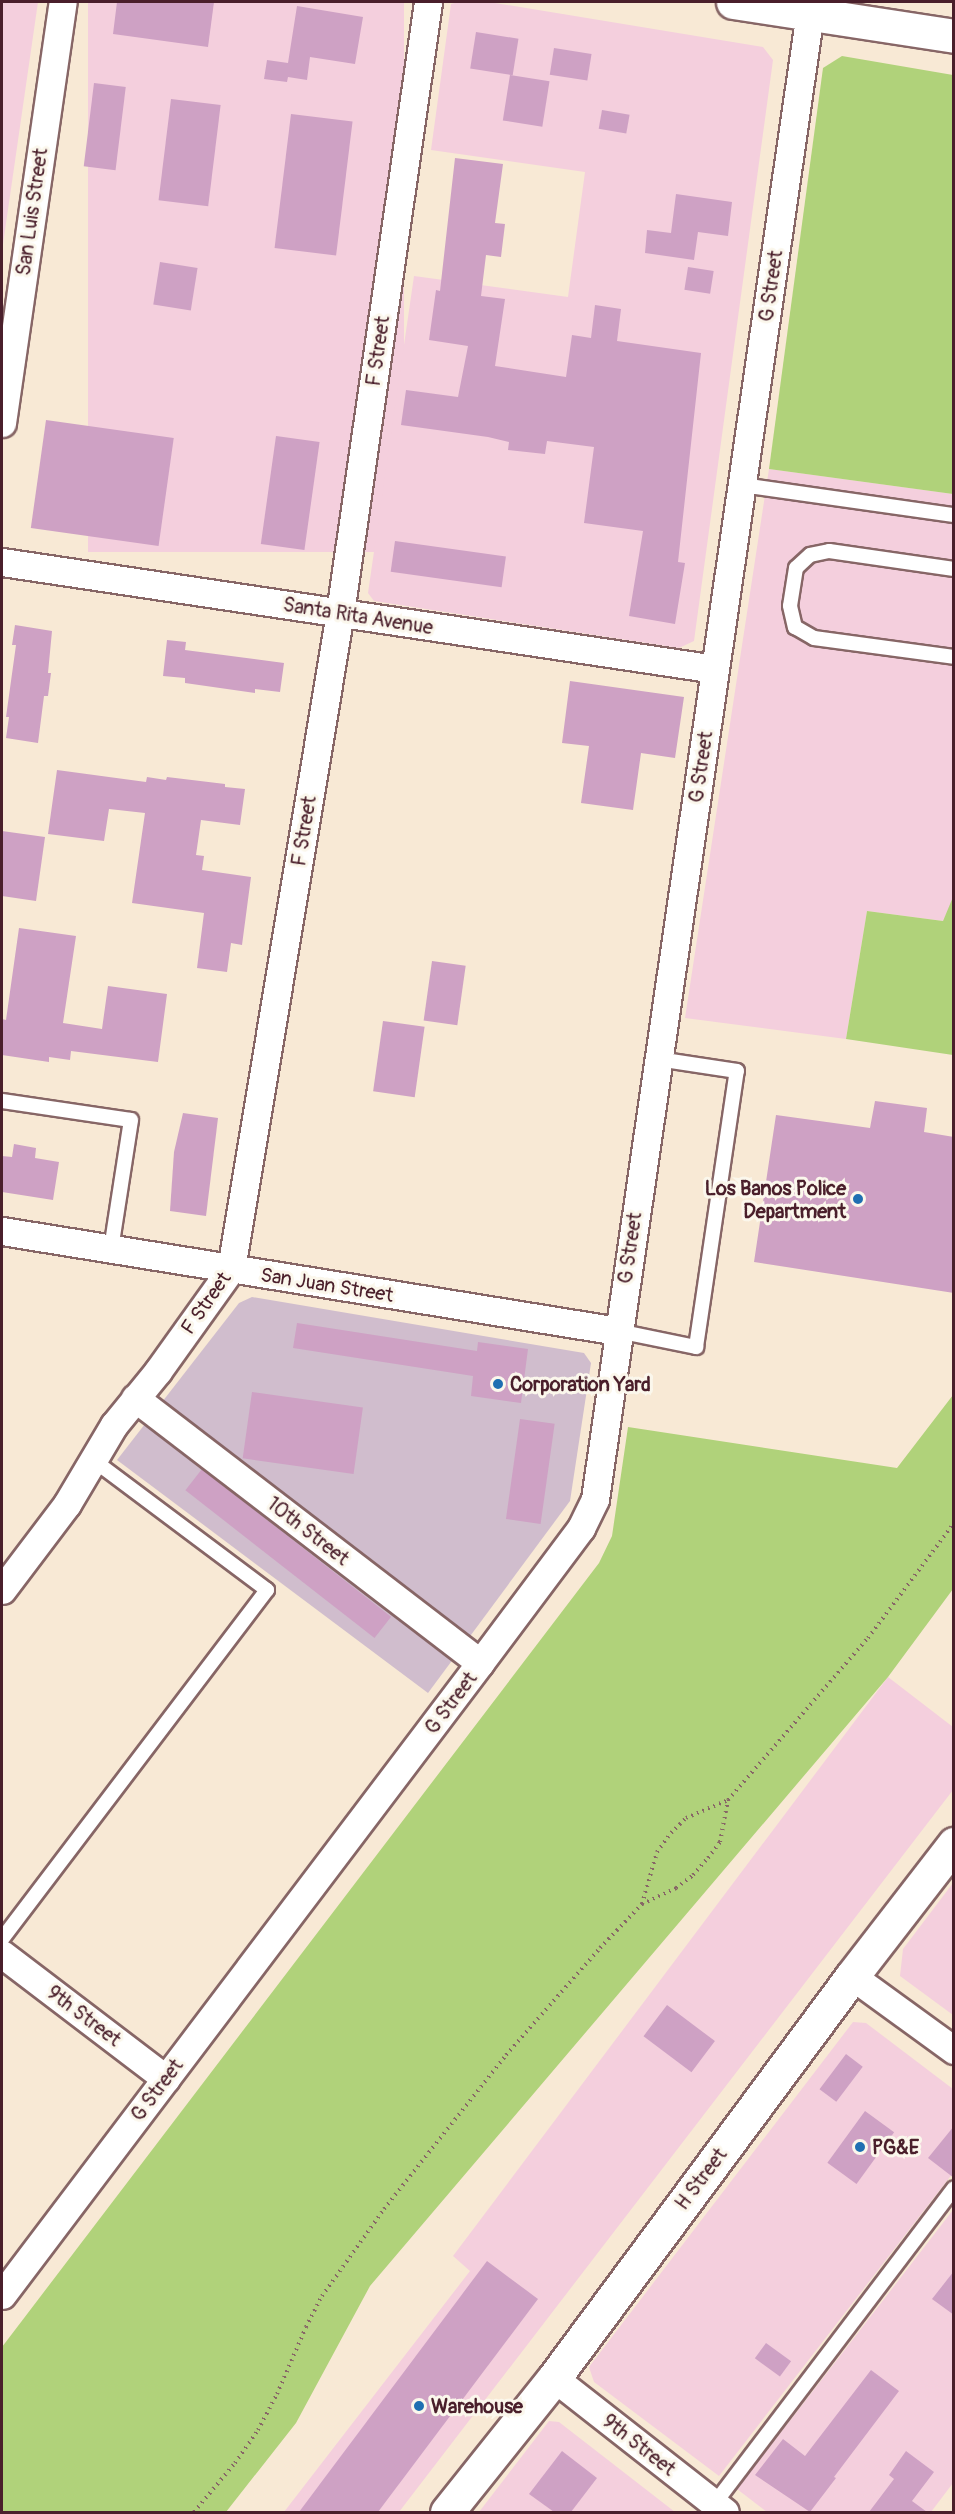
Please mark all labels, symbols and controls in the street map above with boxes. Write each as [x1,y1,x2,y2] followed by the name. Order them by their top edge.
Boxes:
[11,147,53,277] street label: San Luis Street
[754,249,788,323] street label: G Street
[361,314,395,388] street label: F Street
[281,592,435,640] street label: Santa Rita Avenue
[684,730,718,804] street label: G Street
[287,794,321,868] street label: F Street
[705,1176,846,1223] place label: Los Banos Police Department
[851,1192,865,1206] marker: Los Banos Police Department
[613,1211,647,1285] street label: G Street
[259,1263,395,1307] street label: San Juan Street
[176,1267,236,1339] street label: F Street
[510,1372,651,1396] place label: Corporation Yard
[491,1377,505,1391] marker: Corporation Yard
[262,1492,354,1570] street label: 10th Street
[420,1667,482,1739] street label: G Street
[42,1980,126,2052] street label: 9th Street
[126,2054,188,2126] street label: G Street
[872,2135,919,2159] place label: PG&E
[853,2140,867,2154] marker: PG&E
[670,2143,732,2215] street label: H Street
[431,2394,523,2418] place label: Warehouse
[412,2399,426,2413] marker: Warehouse
[598,2409,680,2481] street label: 9th Street

